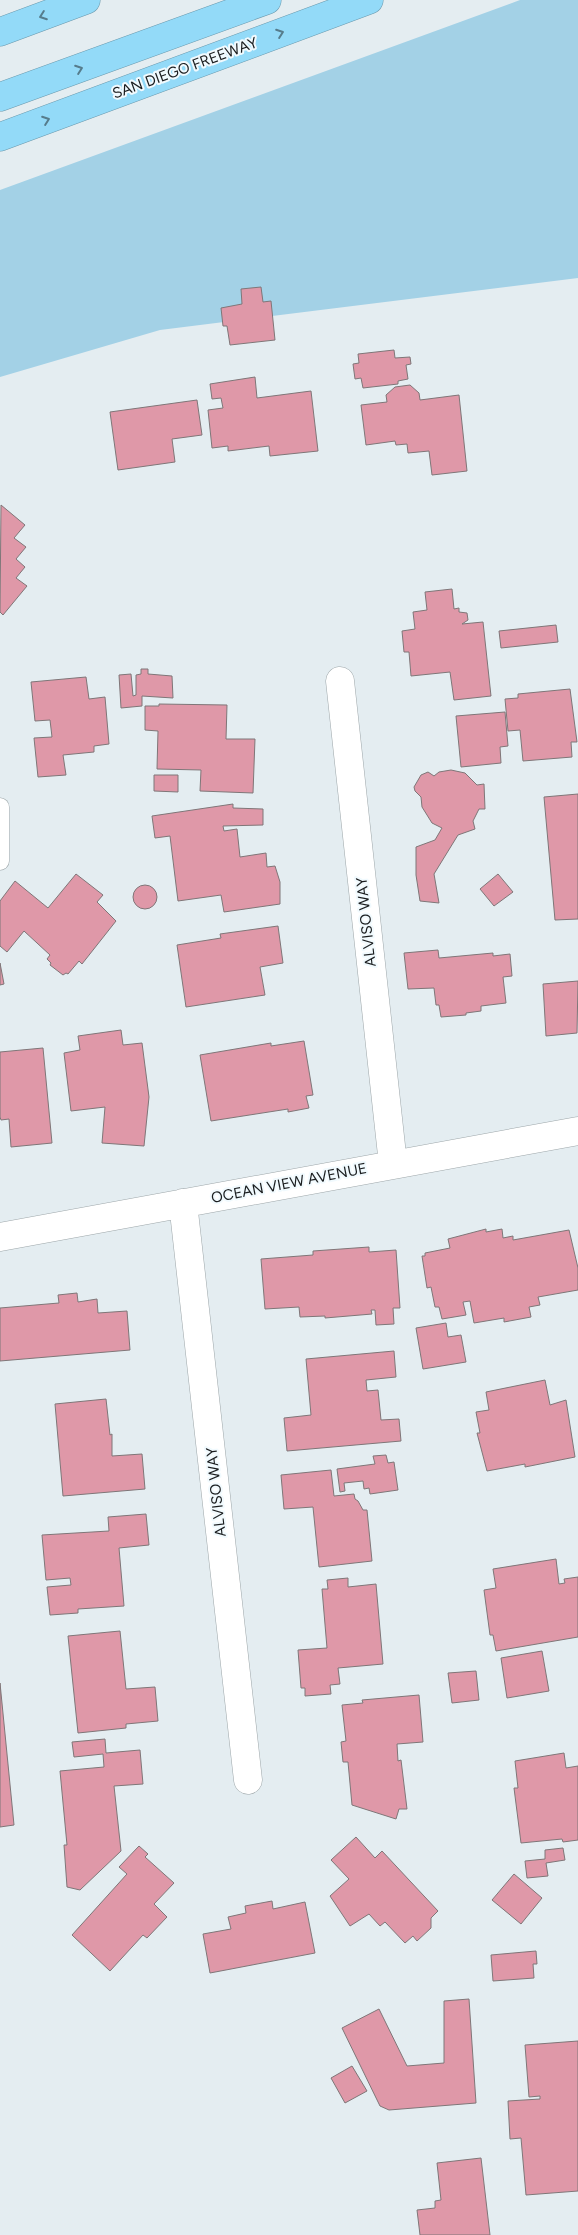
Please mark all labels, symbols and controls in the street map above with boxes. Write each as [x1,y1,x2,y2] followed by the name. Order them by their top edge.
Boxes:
[39,10,48,20] one-way arrow
[275,29,284,39] one-way arrow
[110,33,260,103] street label: SAN DIEGO FREEWAY
[74,65,82,75] one-way arrow
[41,116,50,126] one-way arrow
[352,876,380,968] street label: ALVISO WAY
[210,1159,368,1207] street label: OCEAN VIEW AVENUE
[202,1446,230,1538] street label: ALVISO WAY

